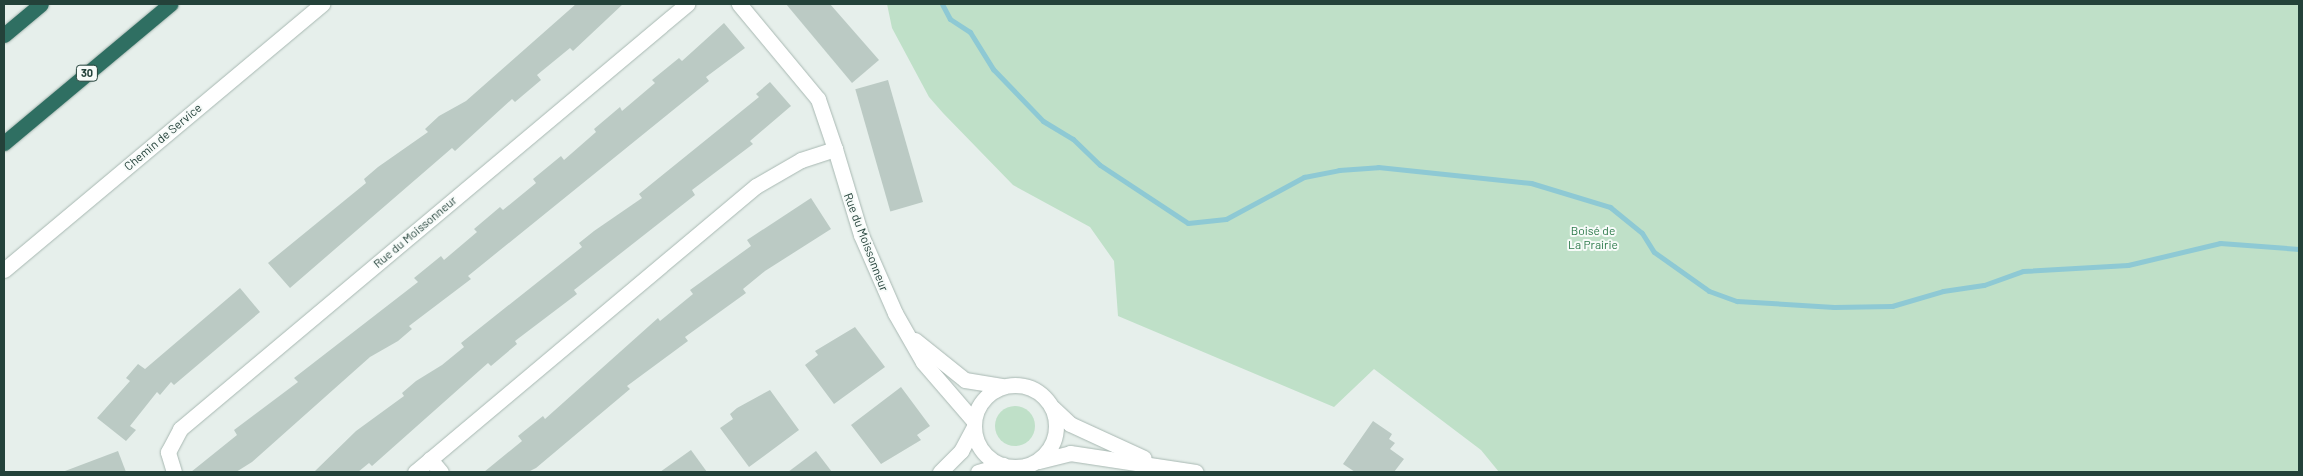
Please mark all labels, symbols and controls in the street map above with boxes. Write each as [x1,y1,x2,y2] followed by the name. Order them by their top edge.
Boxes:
[76,64,98,82] road number: 30
[121,100,205,174] street label: Chemin de Service
[841,191,891,293] street label: Rue du Moissonneur
[371,193,459,271] street label: Rue du Moissonneur
[1568,224,1618,252] park label: Boisé de La Prairie

